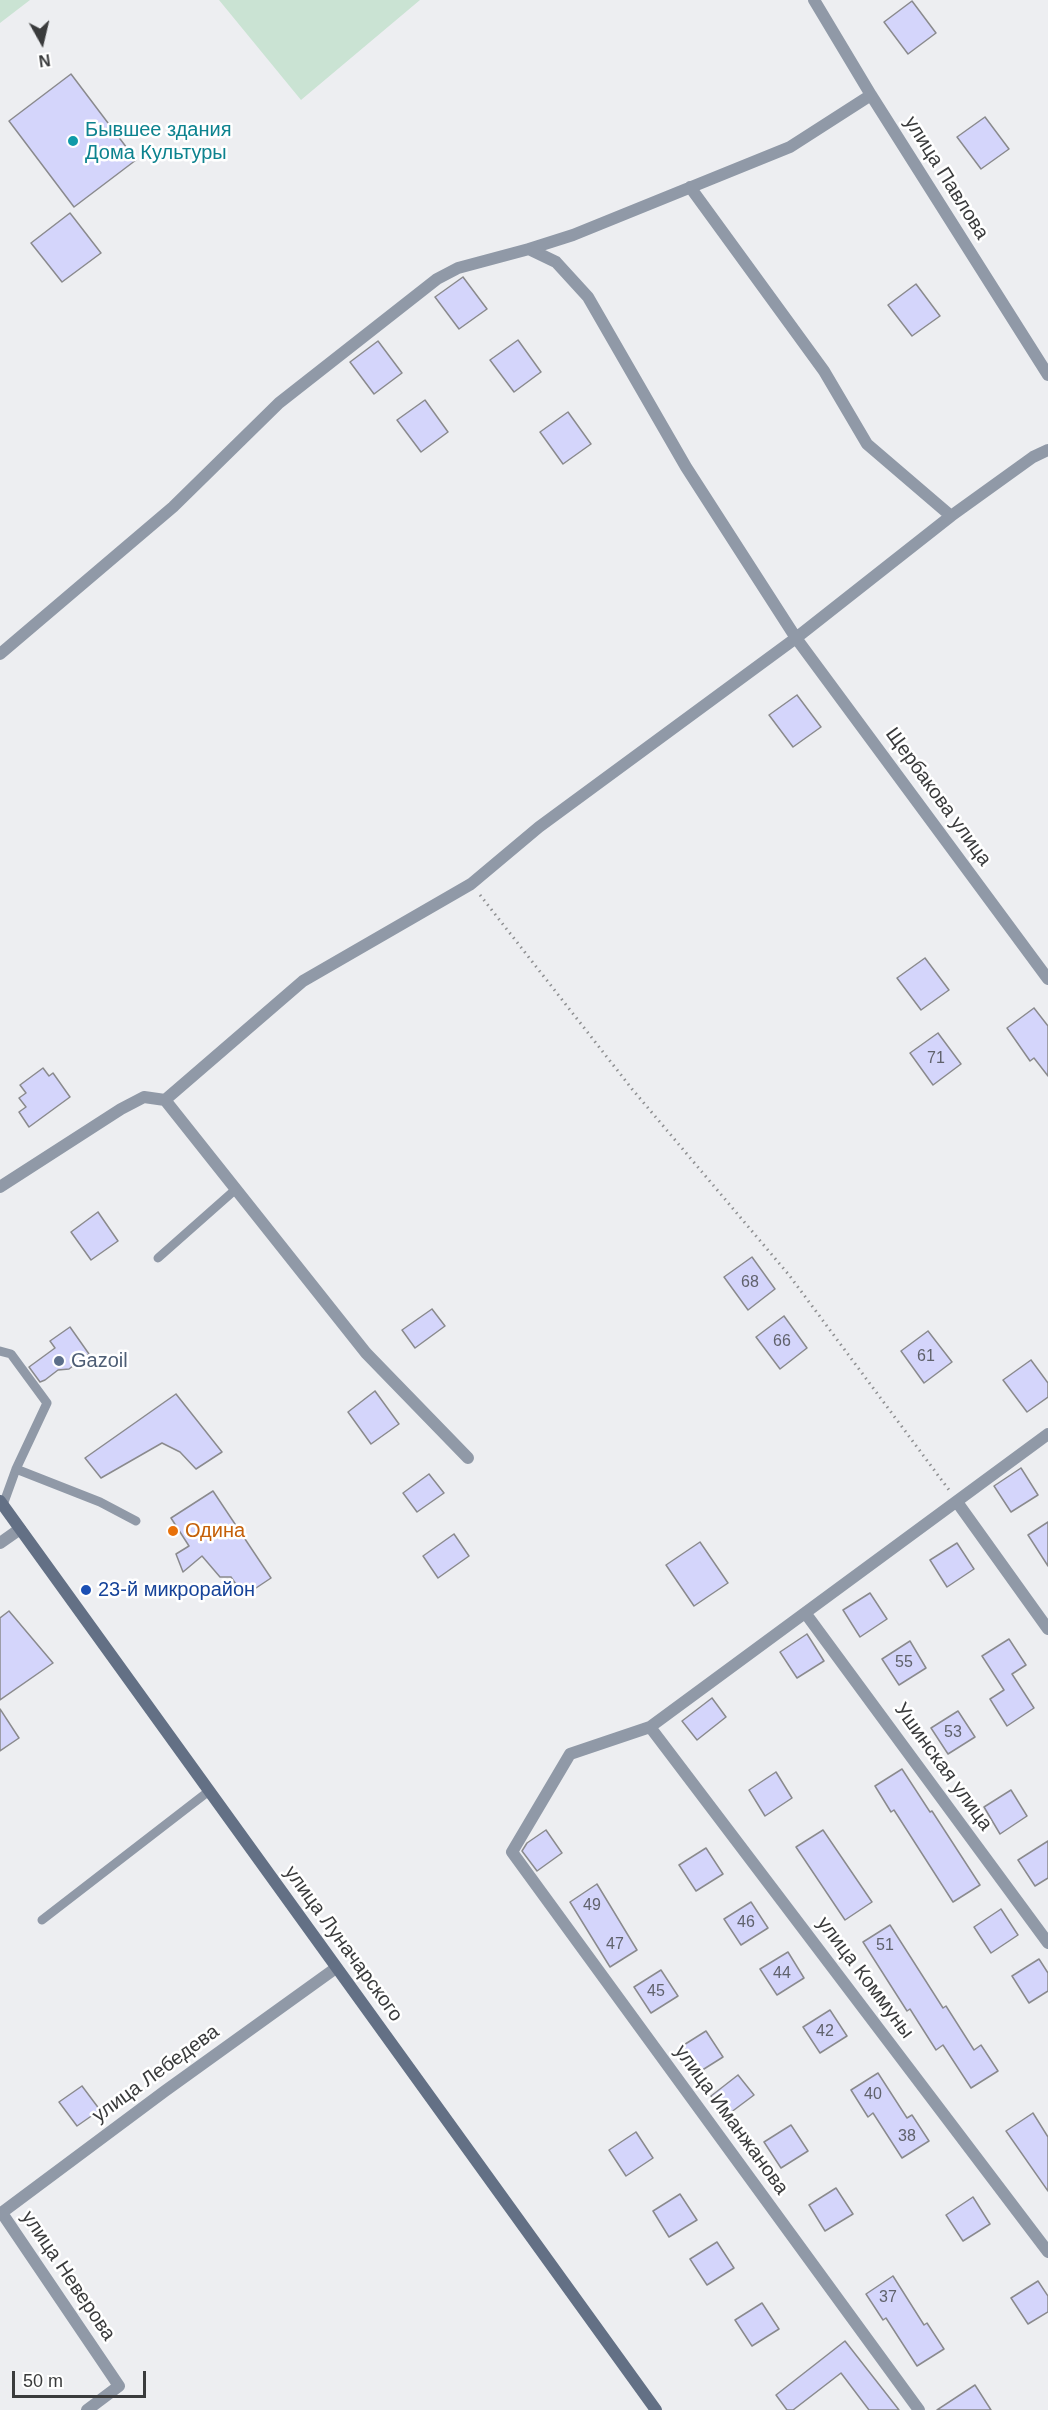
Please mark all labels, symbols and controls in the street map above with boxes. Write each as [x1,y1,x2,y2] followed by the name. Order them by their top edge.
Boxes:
[12,12,72,72] north arrow
[38,51,51,70] text: N
[899,112,993,244] street label: улица Павлова
[85,118,232,165] place label: Бывшее здания Дома Культуры
[66,134,80,148] marker: Бывшее здания Дома Культуры
[880,723,996,871] street label: Щербакова улица
[927,1049,945,1069] house number: 71
[741,1273,759,1293] house number: 68
[773,1332,791,1352] house number: 66
[917,1347,935,1367] house number: 61
[71,1349,128,1373] place label: Gazoil
[52,1354,66,1368] marker: Gazoil
[185,1519,245,1543] place label: Одина
[166,1524,180,1538] marker: Одина
[98,1578,255,1602] place label: 23-й микрорайон
[79,1583,93,1597] marker: 23-й микрорайон
[895,1653,913,1673] house number: 55
[889,1699,997,1835] street label: Ушинская улица
[944,1723,962,1743] house number: 53
[279,1862,407,2026] street label: улица Луначарского
[583,1896,601,1916] house number: 49
[811,1912,919,2044] street label: улица Коммуны
[737,1913,755,1933] house number: 46
[606,1935,624,1955] house number: 47
[876,1936,894,1956] house number: 51
[773,1964,791,1984] house number: 44
[647,1982,665,2002] house number: 45
[88,2020,224,2128] street label: улица Лебедева
[816,2022,834,2042] house number: 42
[669,2041,793,2199] street label: улица Иманжанова
[864,2085,882,2105] house number: 40
[898,2127,916,2147] house number: 38
[16,2207,120,2345] street label: улица Неверова
[879,2288,897,2308] house number: 37
[15,2359,148,2397] scale bar
[23,2371,63,2391] text: 50 m

